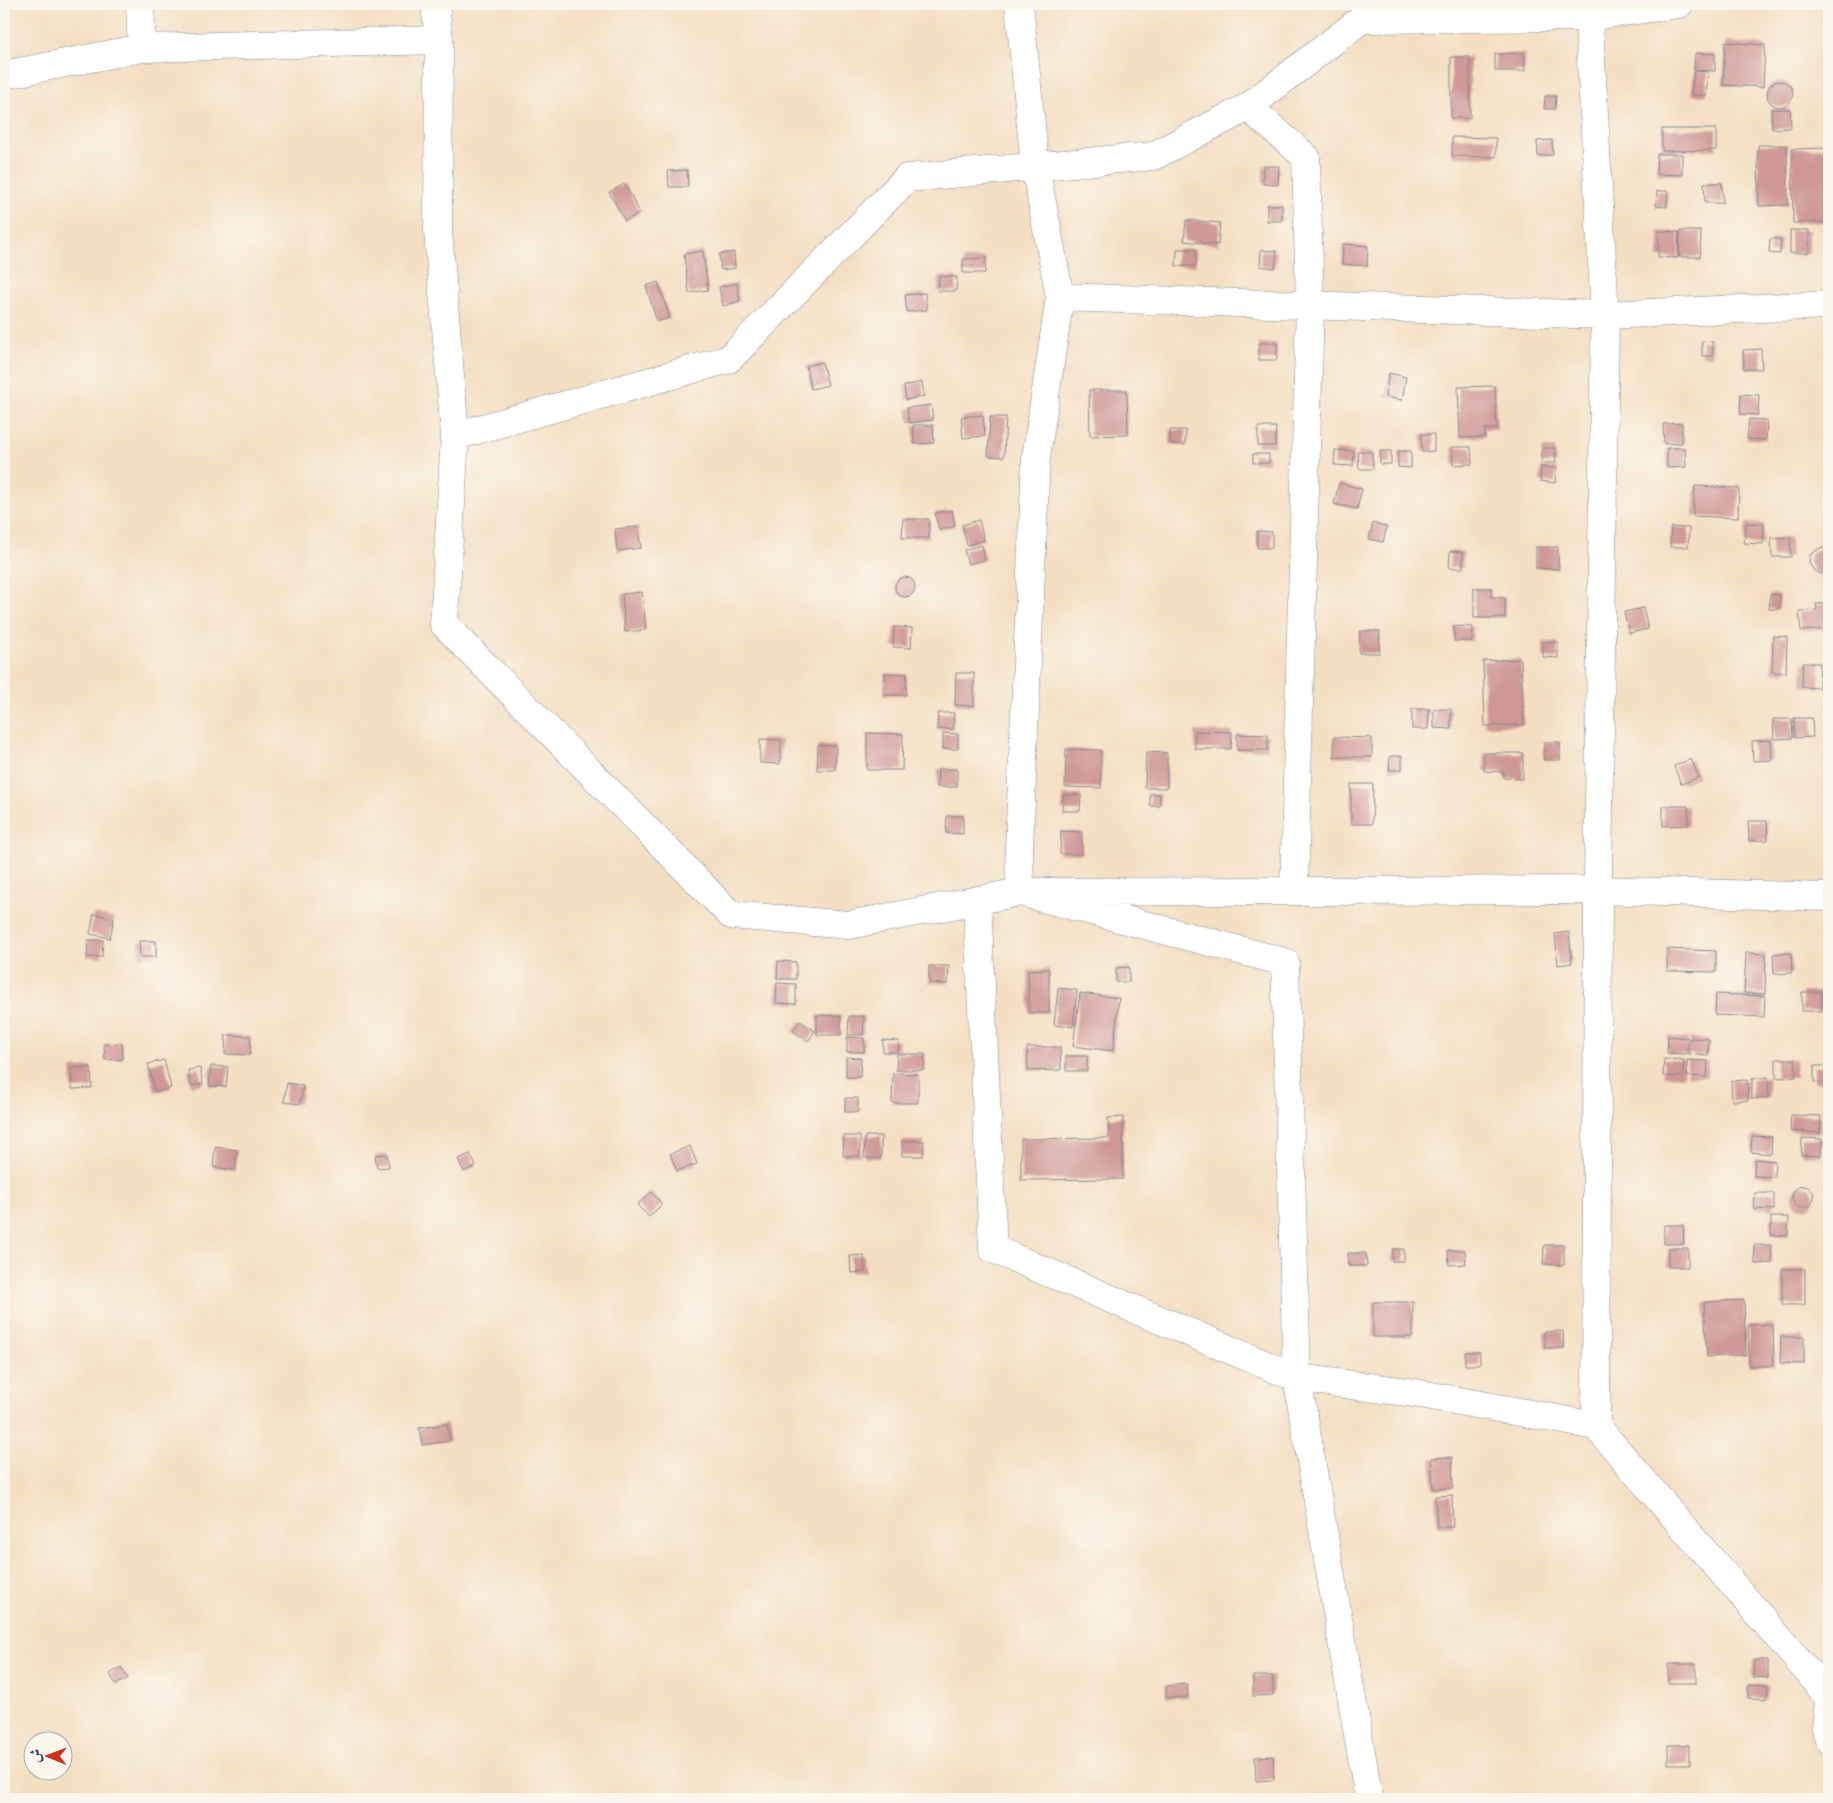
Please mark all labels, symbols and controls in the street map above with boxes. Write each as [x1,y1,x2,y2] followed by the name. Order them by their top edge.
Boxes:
[22,1730,72,1780] north arrow
[27,1749,45,1763] text: ش

